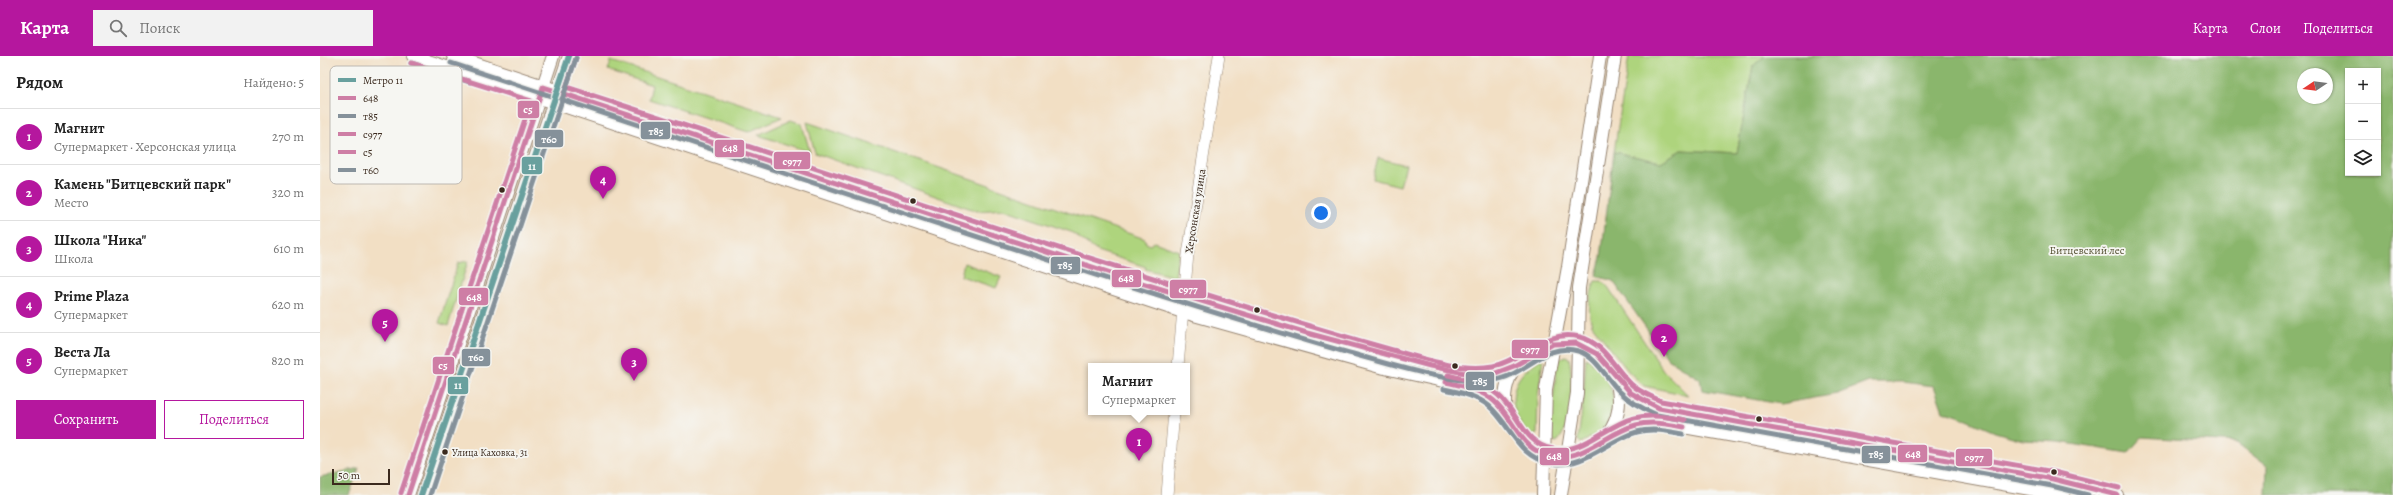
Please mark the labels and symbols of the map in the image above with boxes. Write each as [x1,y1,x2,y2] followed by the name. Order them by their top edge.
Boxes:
[330,66,462,184] legend
[2297,68,2333,104] north arrow
[363,73,403,88] text: Метро 11
[363,91,378,106] text: 648
[517,100,540,119] line badge: с5
[523,102,533,117] text: с5
[363,109,378,124] text: т85
[640,121,671,140] line badge: т85
[648,124,664,139] text: т85
[363,127,382,142] text: с977
[534,129,564,148] line badge: т60
[541,132,557,147] text: т60
[714,139,745,158] line badge: 648
[722,141,738,156] text: 648
[363,145,373,160] text: с5
[773,151,811,170] line badge: с977
[782,154,802,169] text: с977
[521,156,543,175] line badge: 11
[528,159,536,174] text: 11
[363,163,379,178] text: т60
[590,166,616,199] pin: 4
[1181,167,1210,254] street label: Херсонская улица
[497,185,507,195] unlabelled marker
[908,196,918,206] unlabelled marker
[1311,203,1331,223] your location
[2049,243,2125,258] park label: Битцевский лес
[1050,256,1081,275] line badge: т85
[1057,258,1073,273] text: т85
[1111,269,1142,288] line badge: 648
[1118,271,1134,286] text: 648
[1169,279,1207,299] line badge: с977
[1178,282,1198,297] text: с977
[458,287,489,306] line badge: 648
[466,290,482,305] text: 648
[1252,305,1262,315] unlabelled marker
[372,309,398,342] pin: 5
[1651,324,1677,357] pin: 2
[1511,339,1549,359] line badge: с977
[1520,342,1540,357] text: с977
[461,348,491,367] line badge: т60
[621,348,647,381] pin: 3
[468,350,484,365] text: т60
[432,356,455,375] line badge: с5
[438,358,448,373] text: с5
[1450,361,1460,371] unlabelled marker
[1465,371,1495,391] line badge: т85
[1472,374,1488,389] text: т85
[447,376,469,395] line badge: 11
[454,378,462,393] text: 11
[1754,414,1764,424] unlabelled marker
[1126,428,1152,461] pin: 1
[1897,444,1928,463] line badge: 648
[1861,445,1891,464] line badge: т85
[452,446,528,459] place label: Улица Каховка, 31
[440,447,450,457] marker: Улица Каховка, 31
[1539,447,1570,466] line badge: 648
[1868,447,1884,462] text: т85
[1905,447,1921,462] text: 648
[1955,448,1993,467] line badge: с977
[1546,449,1562,464] text: 648
[1964,450,1984,465] text: с977
[332,467,390,486] scale bar
[2049,467,2059,477] unlabelled marker

